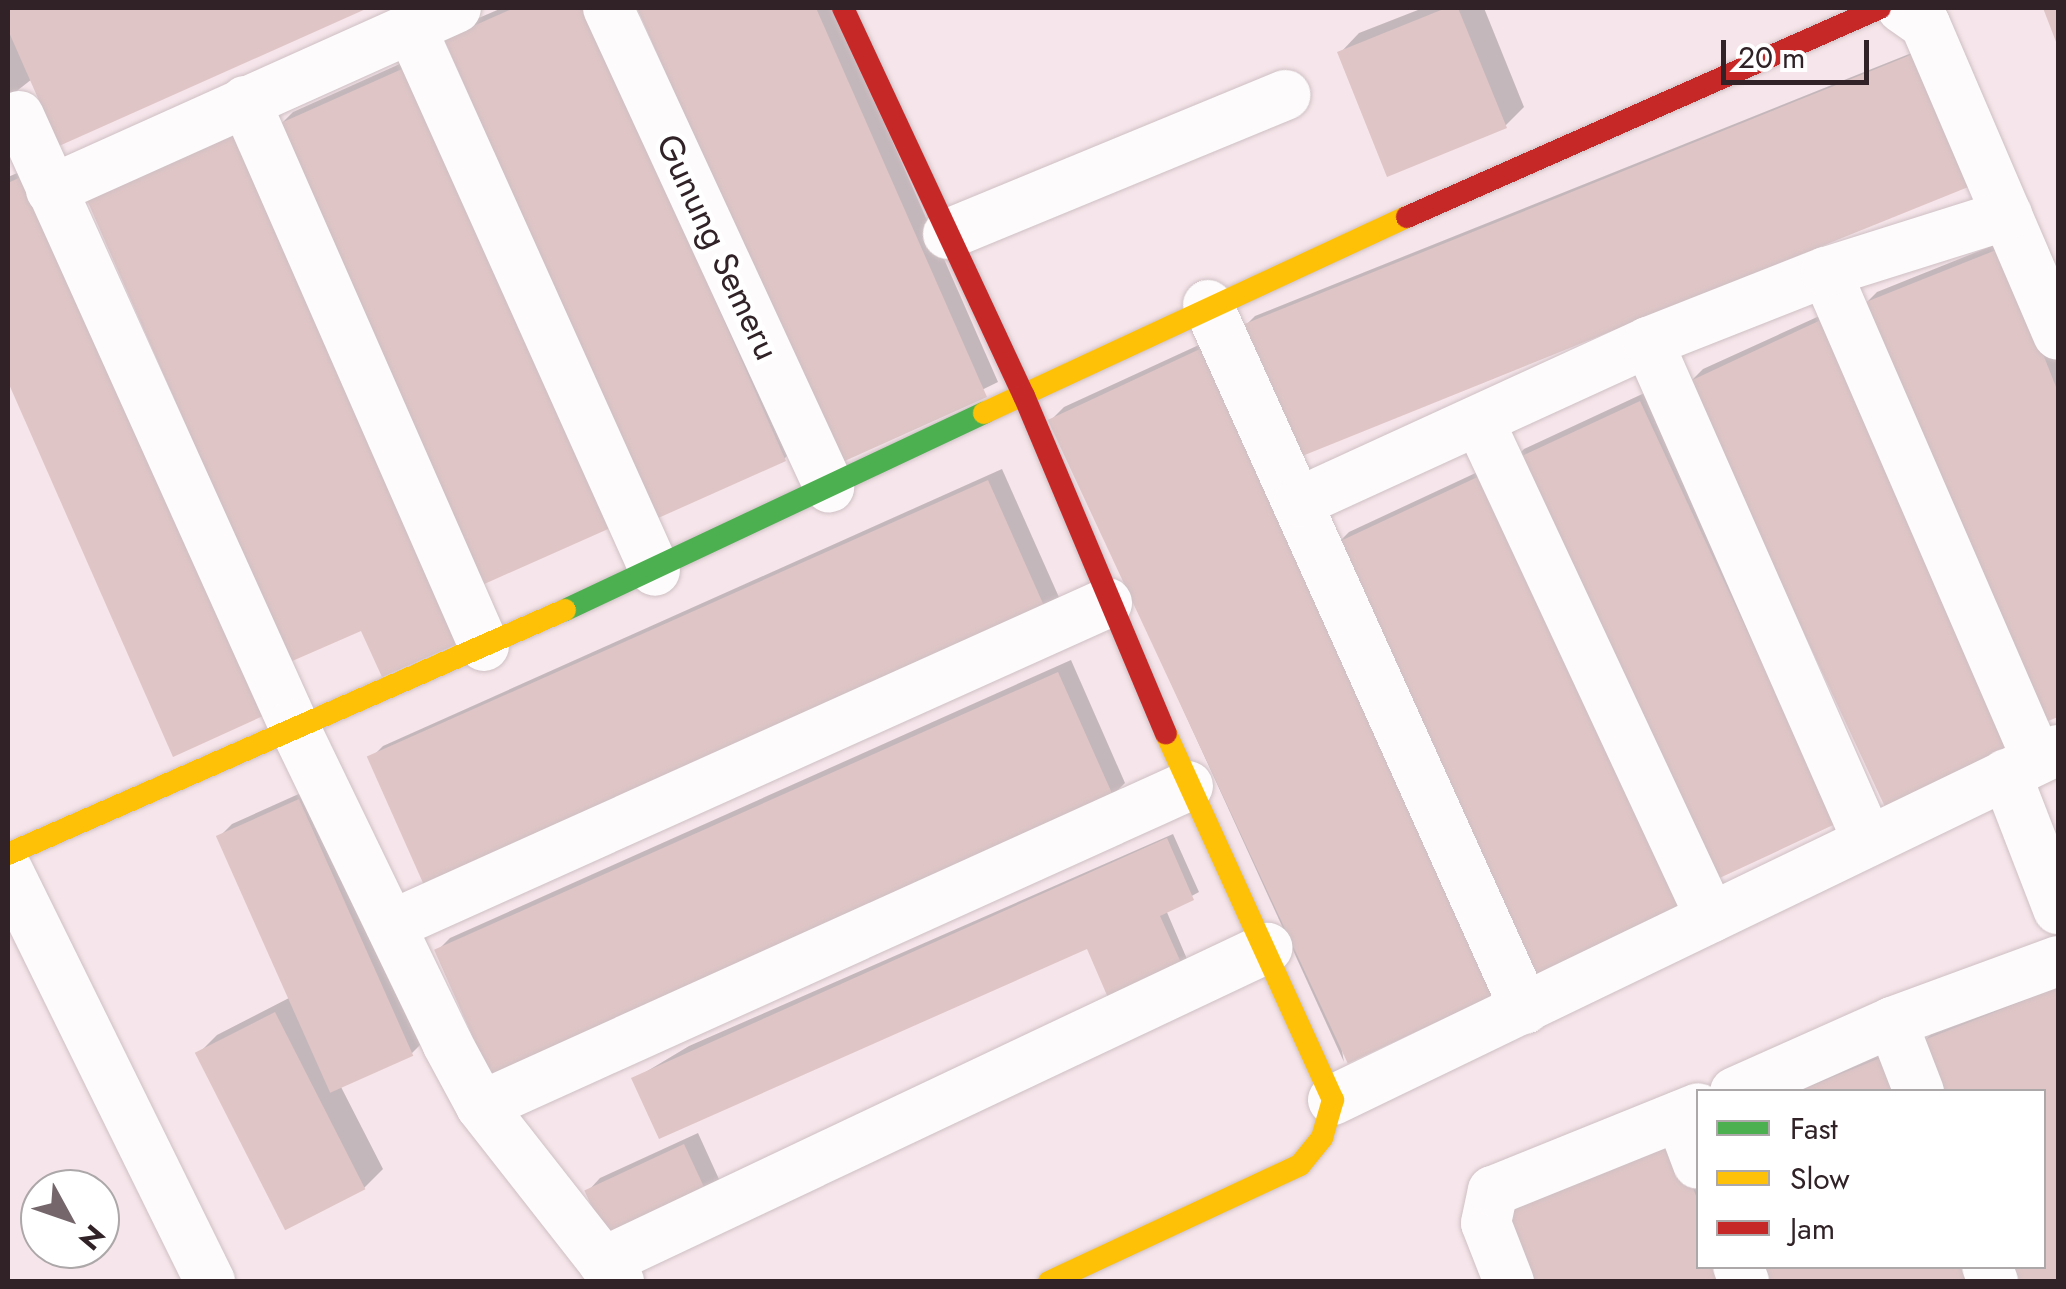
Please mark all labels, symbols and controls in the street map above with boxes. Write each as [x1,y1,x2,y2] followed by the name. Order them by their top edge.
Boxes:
[1726,20,1874,82] scale bar
[1738,36,1805,79] text: 20 m
[647,128,789,366] street label: Gunung Semeru
[1696,1089,2046,1269] legend
[1790,1107,1838,1150] text: Fast
[1790,1157,1850,1200] text: Slow
[20,1169,120,1269] north arrow
[1790,1207,1835,1250] text: Jam
[69,1216,115,1259] text: N

